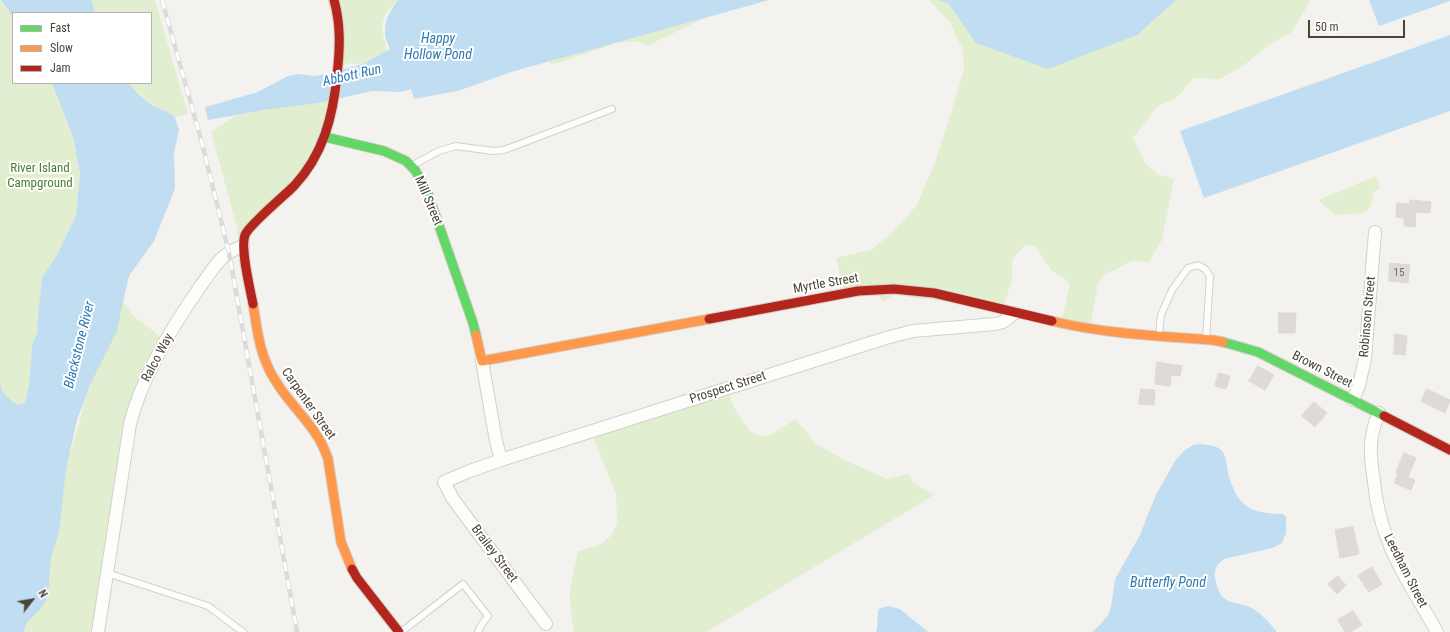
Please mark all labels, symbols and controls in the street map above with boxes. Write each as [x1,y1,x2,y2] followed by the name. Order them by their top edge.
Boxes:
[12,12,152,84] legend
[1310,12,1407,38] scale bar
[1315,20,1339,34] text: 50 m
[50,21,70,35] text: Fast
[404,31,472,64] water label: Happy Hollow Pond
[50,41,73,55] text: Slow
[50,61,71,75] text: Jam
[321,61,383,91] water label: Abbott Run
[7,161,73,192] park label: River Island Campground
[411,174,445,228] street label: Mill Street
[1394,266,1404,280] house number: 15
[792,271,860,297] street label: Myrtle Street
[1357,276,1379,358] street label: Robinson Street
[61,300,99,390] water label: Blackstone River
[139,331,177,385] street label: Ralco Way
[1289,348,1355,392] street label: Brown Street
[278,365,338,443] street label: Carpenter Street
[688,368,768,408] street label: Prospect Street
[467,522,521,586] street label: Brailey Street
[1380,532,1430,610] street label: Leedham Street
[1130,575,1206,591] water label: Butterfly Pond
[12,580,52,620] north arrow
[35,587,50,600] text: N

